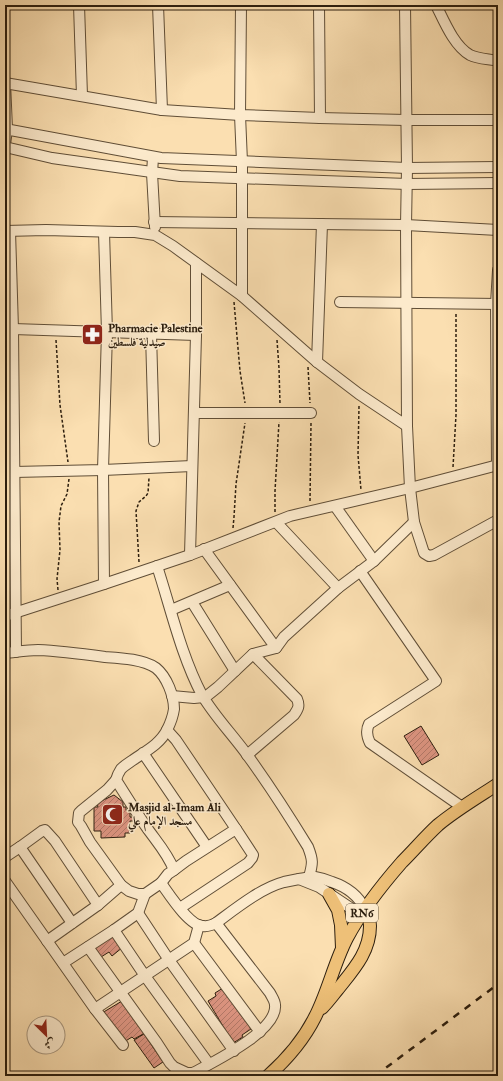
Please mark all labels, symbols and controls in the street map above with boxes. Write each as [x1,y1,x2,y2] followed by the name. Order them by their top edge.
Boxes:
[108,321,204,350] place label: Pharmacie Palestine صيدلية فلسطين
[80,322,106,348] pharmacy icon: Pharmacie Palestine صيدلية فلسطين
[127,800,222,833] place label: Masjid al-Imam Ali مسجد الإمام علي
[99,801,125,827] mosque icon: Masjid al-Imam Ali مسجد الإمام علي
[346,904,378,922] road number: RN6
[26,1015,66,1055] north arrow
[42,1036,57,1052] text: ش

